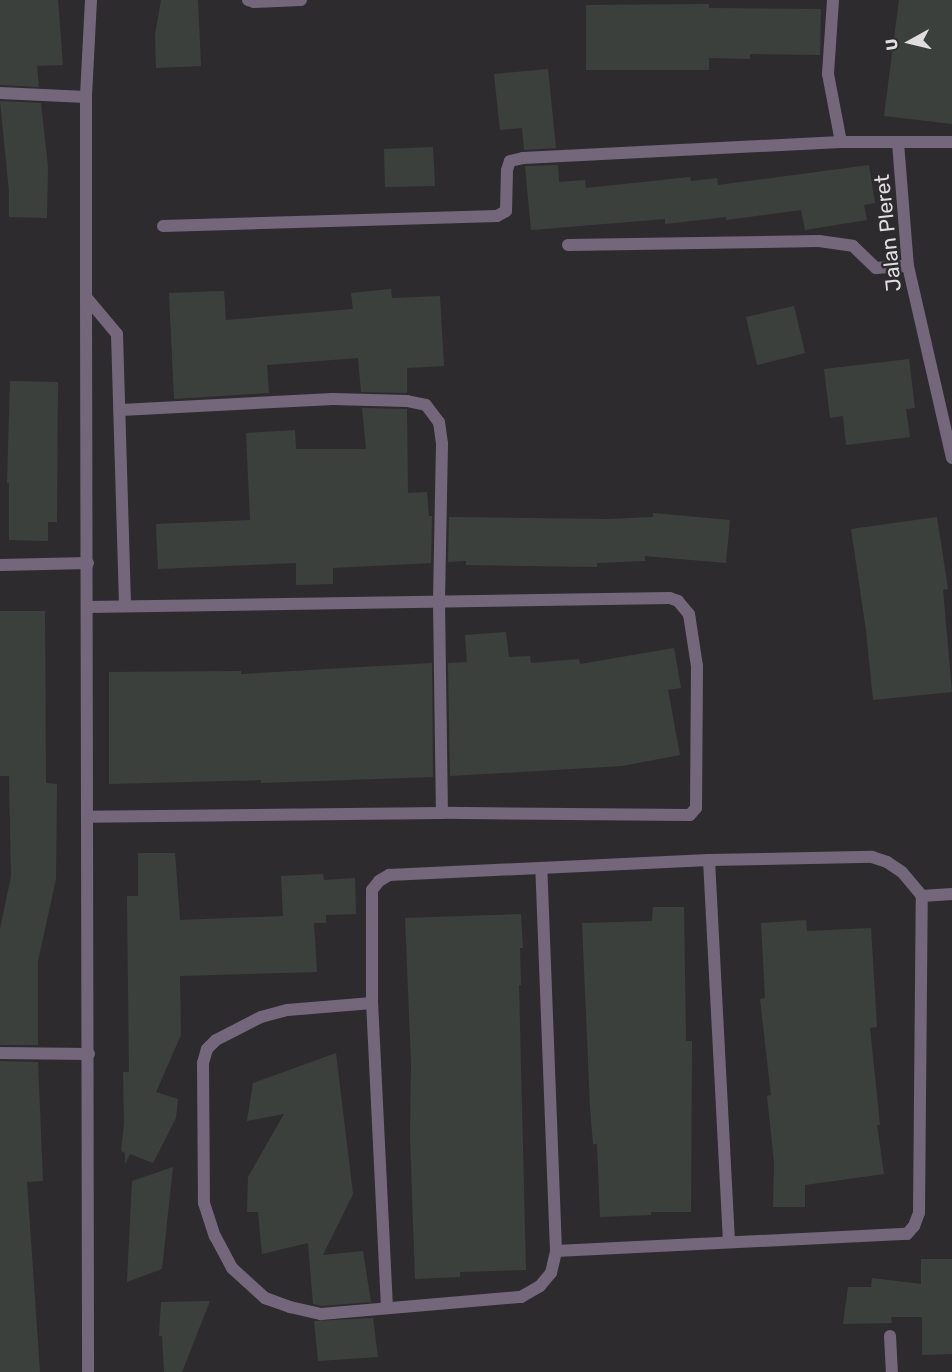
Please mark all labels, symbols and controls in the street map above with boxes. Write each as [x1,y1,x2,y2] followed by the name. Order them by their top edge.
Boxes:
[880,12,940,72] north arrow
[881,38,902,52] text: U
[869,173,907,293] street label: Jalan Pleret

